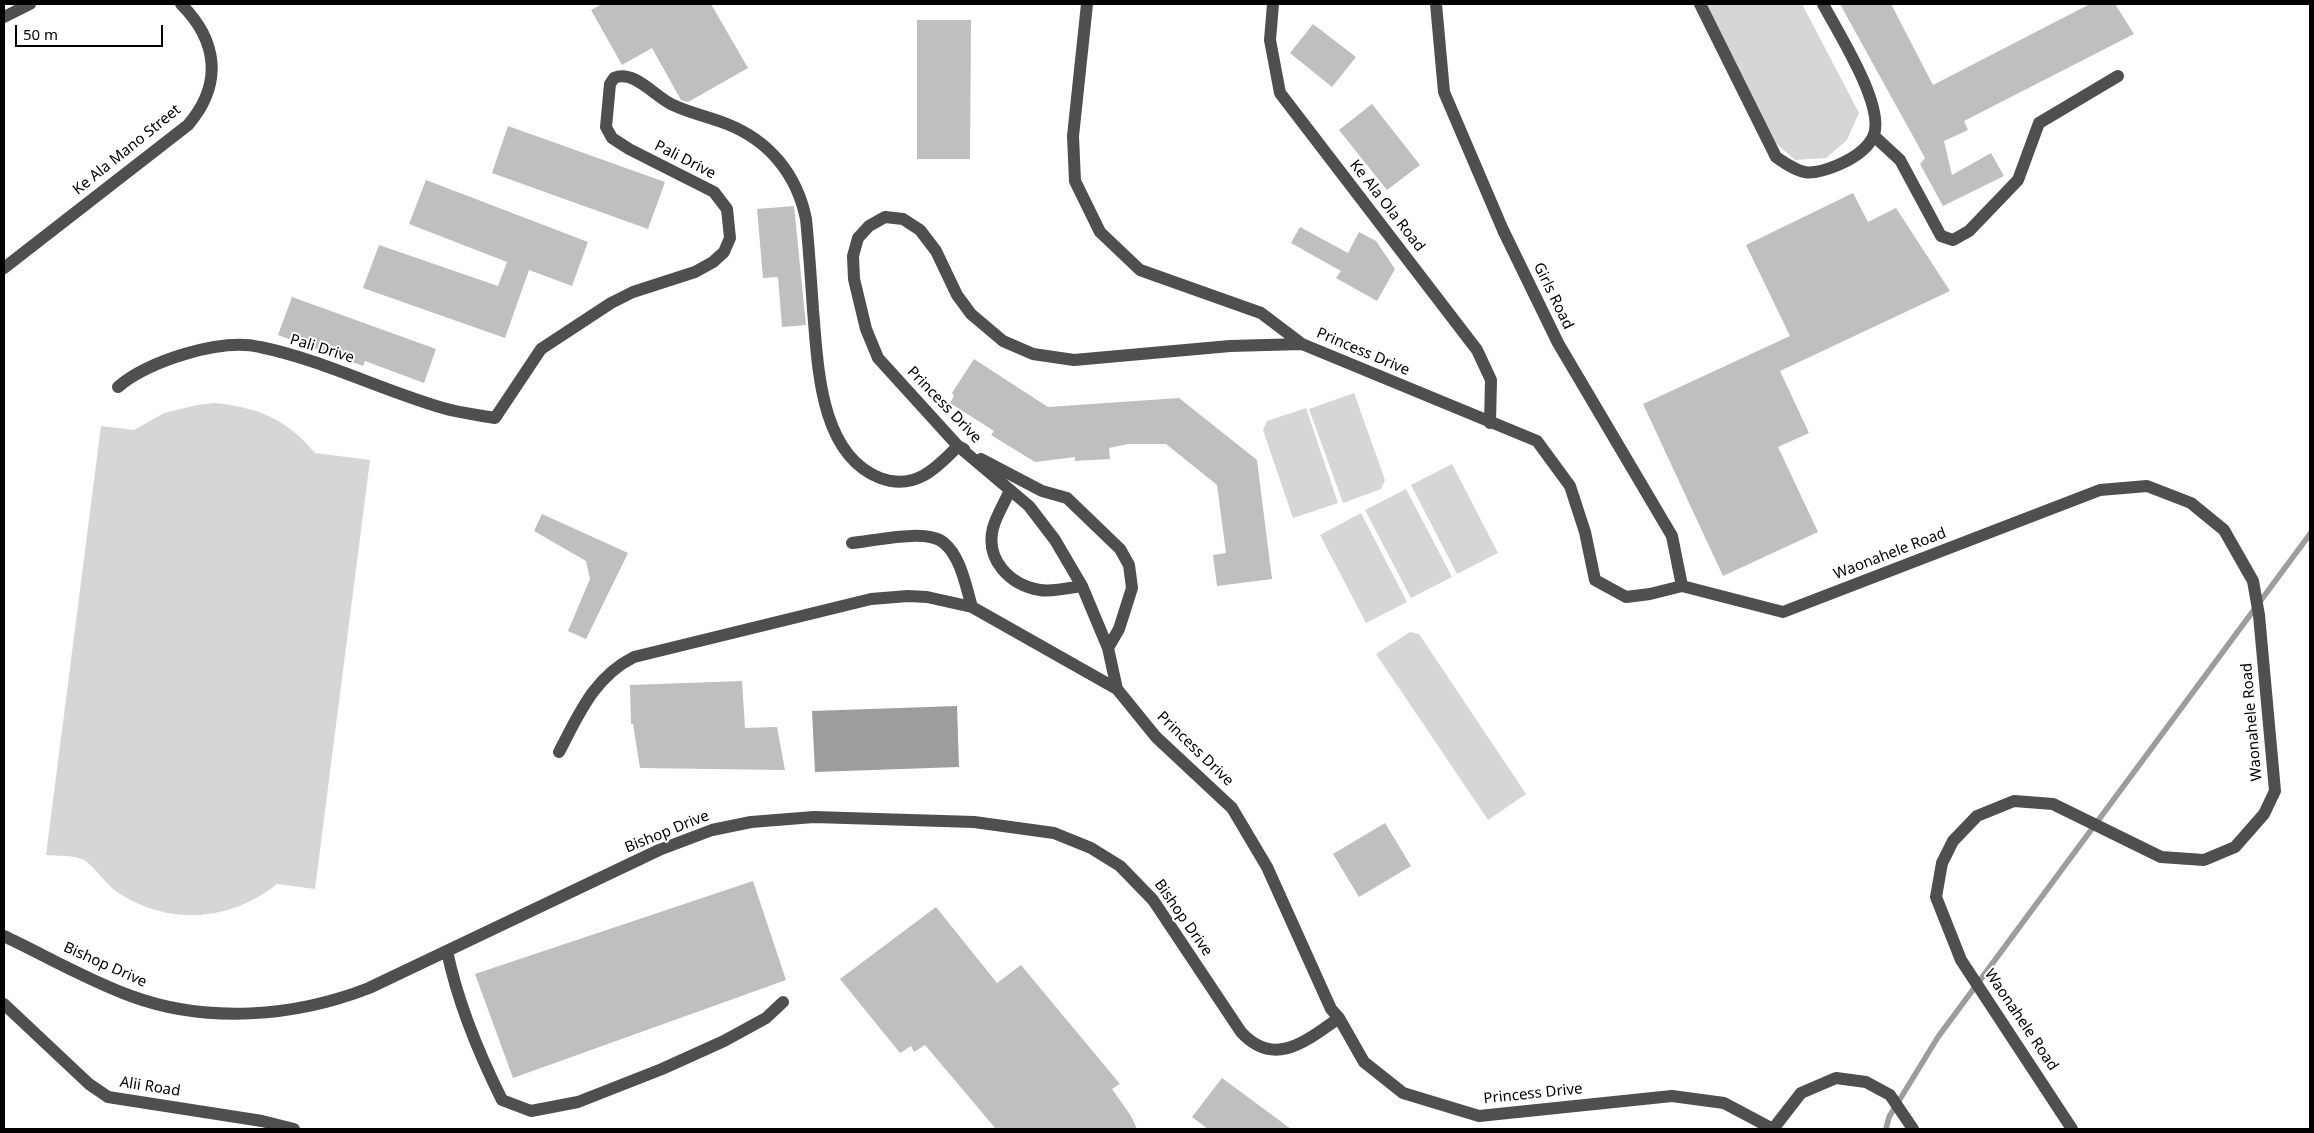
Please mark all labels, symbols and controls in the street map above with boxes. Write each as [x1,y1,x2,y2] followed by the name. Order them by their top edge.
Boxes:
[18,15,165,47] scale bar
[23,24,58,44] text: 50 m
[69,101,185,199] street label: Ke Ala Mano Street
[651,137,719,183] street label: Pali Drive
[1346,157,1428,255] street label: Ke Ala Ola Road
[1529,260,1577,332] street label: Girls Road
[1314,324,1412,380] street label: Princess Drive
[288,331,356,367] street label: Pali Drive
[903,363,985,447] street label: Princess Drive
[1831,524,1949,584] street label: Waonahele Road
[2238,662,2266,782] street label: Waonahele Road
[1153,708,1237,790] street label: Princess Drive
[622,807,712,857] street label: Bishop Drive
[1150,876,1216,960] street label: Bishop Drive
[61,939,149,991] street label: Bishop Drive
[1980,966,2062,1074] street label: Waonahele Road
[118,1073,182,1101] street label: Alii Road
[1483,1080,1583,1108] street label: Princess Drive

